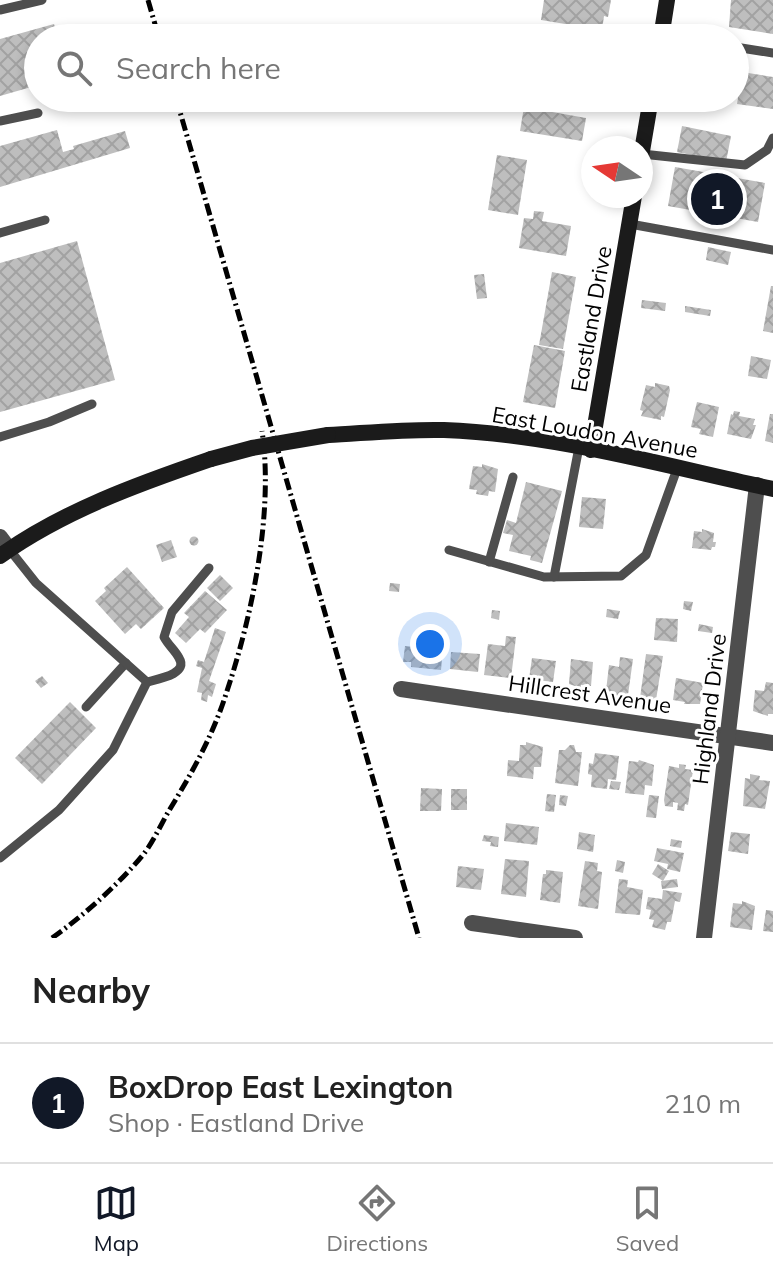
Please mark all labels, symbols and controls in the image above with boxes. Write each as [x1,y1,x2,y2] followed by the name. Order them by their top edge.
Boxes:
[24,24,749,112] search box
[52,46,96,90] icon: search
[116,49,281,87] text: Search here
[581,136,653,208] north arrow
[691,169,743,229] pin: 1
[564,244,618,394] street label: Eastland Drive
[490,400,700,464] street label: East Loudon Avenue
[410,624,450,664] your location
[686,632,732,786] street label: Highland Drive
[507,669,673,719] street label: Hillcrest Avenue
[32,969,150,1012] text: Nearby
[108,1068,453,1106] text: BoxDrop East Lexington
[50,1087,66,1120] text: 1
[665,1087,741,1120] text: 210 m
[108,1106,364,1139] text: Shop · Eastland Drive
[94,1181,139,1257] tab: Map
[327,1181,428,1257] tab: Directions
[616,1181,679,1257] tab: Saved

